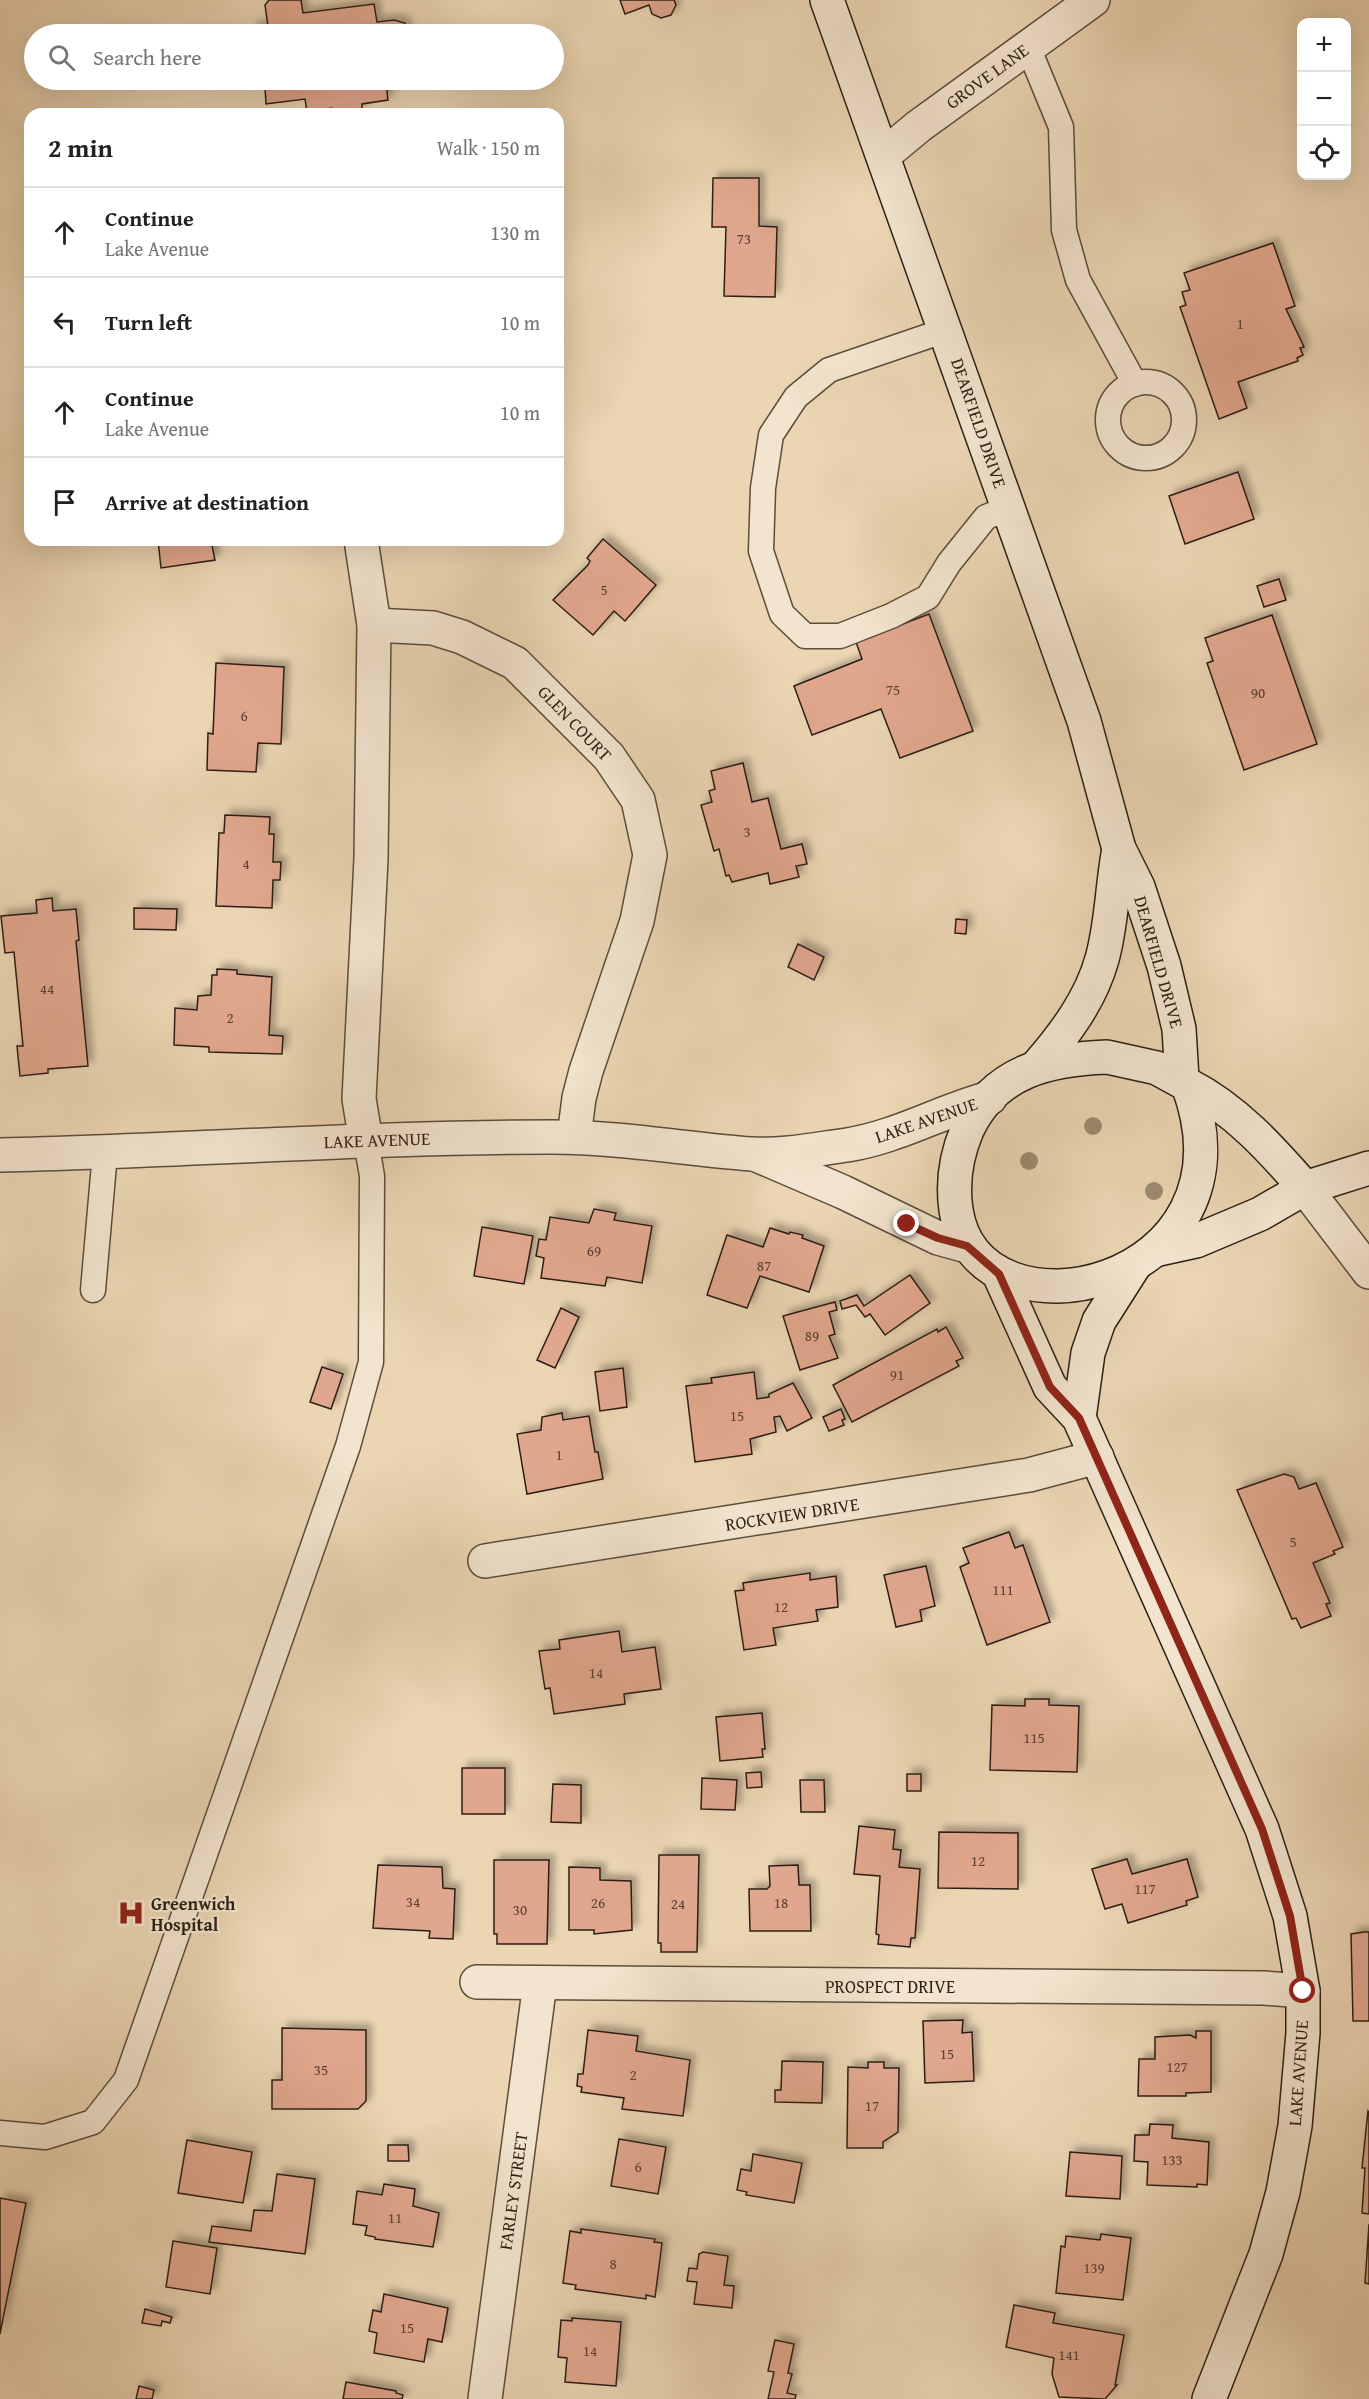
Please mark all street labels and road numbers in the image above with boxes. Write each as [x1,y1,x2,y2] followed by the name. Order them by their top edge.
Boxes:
[940,37,1034,115] street label: GROVE LANE
[944,354,1014,492] street label: DEARFIELD DRIVE
[532,679,618,767] street label: GLEN COURT
[1127,893,1191,1031] street label: DEARFIELD DRIVE
[871,1090,981,1150] street label: LAKE AVENUE
[323,1125,431,1155] street label: LAKE AVENUE
[723,1490,861,1538] street label: ROCKVIEW DRIVE
[825,1973,955,2000] street label: PROSPECT DRIVE
[1281,2019,1315,2127] street label: LAKE AVENUE
[491,2130,535,2252] street label: FARLEY STREET

